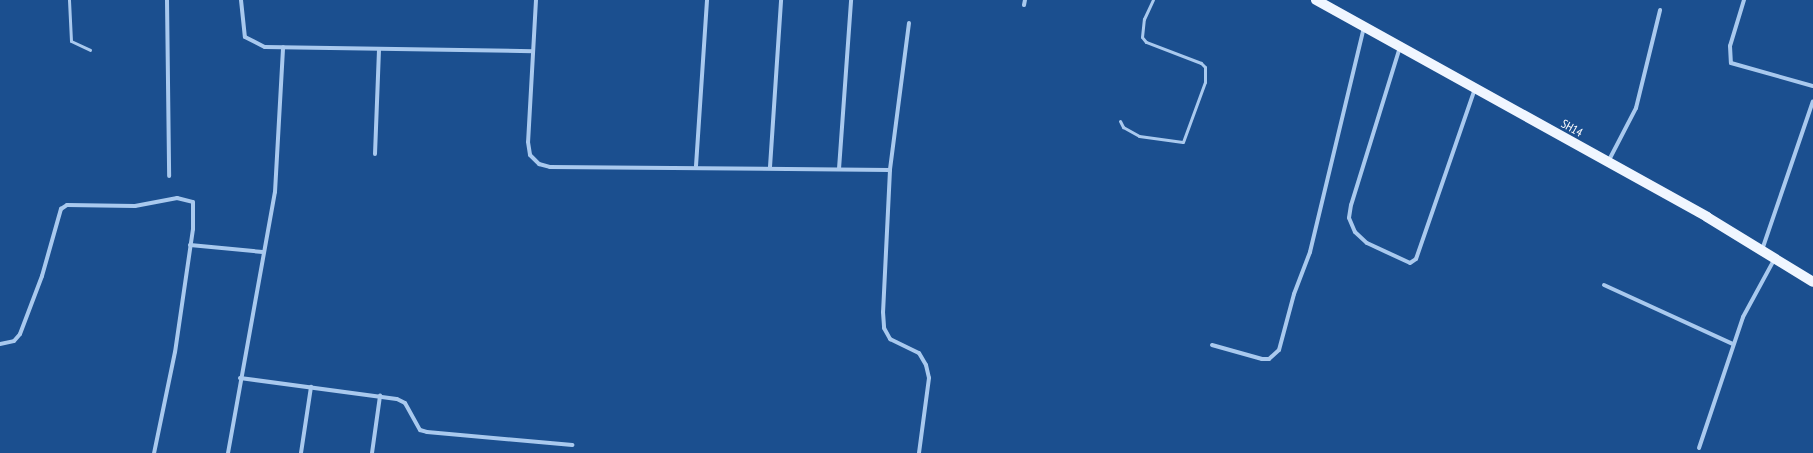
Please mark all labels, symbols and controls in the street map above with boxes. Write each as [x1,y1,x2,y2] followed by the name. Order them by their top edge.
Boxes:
[1559,116,1585,140] street label: SH14

